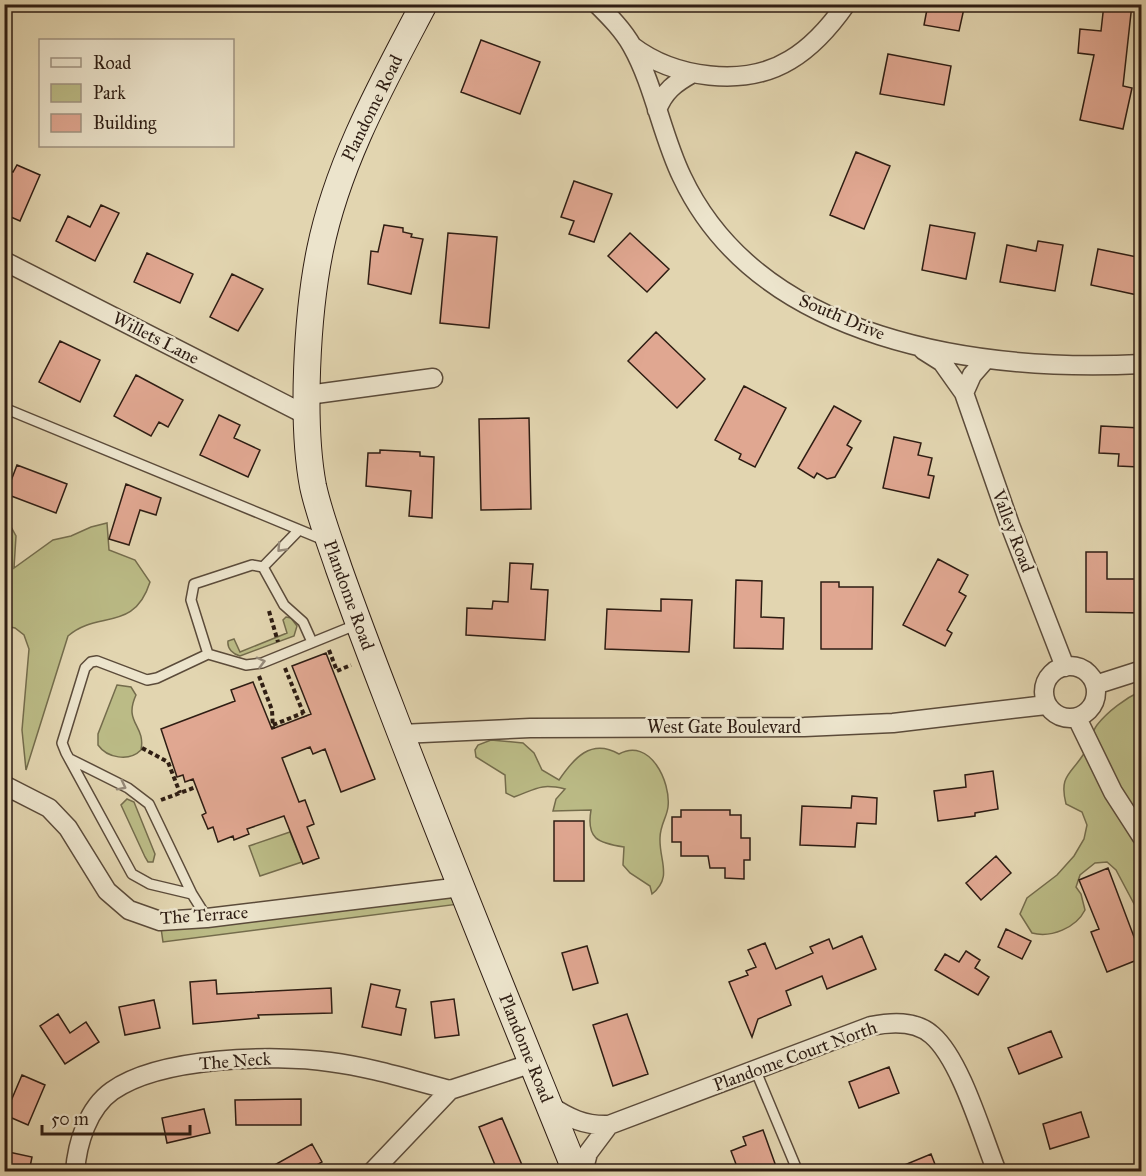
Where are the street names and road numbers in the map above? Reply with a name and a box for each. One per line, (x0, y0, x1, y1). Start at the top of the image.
street label: Plandome Road (337, 51, 407, 165)
street label: South Drive (796, 289, 888, 345)
street label: Willets Lane (109, 307, 203, 369)
street label: Valley Road (987, 486, 1039, 575)
street label: Plandome Road (319, 537, 379, 653)
street label: West Gate Boulevard (647, 716, 801, 738)
street label: The Terrace (159, 901, 249, 929)
street label: Plandome Road (494, 990, 558, 1106)
street label: Plandome Court North (710, 1016, 880, 1096)
street label: The Neck (198, 1047, 272, 1074)

